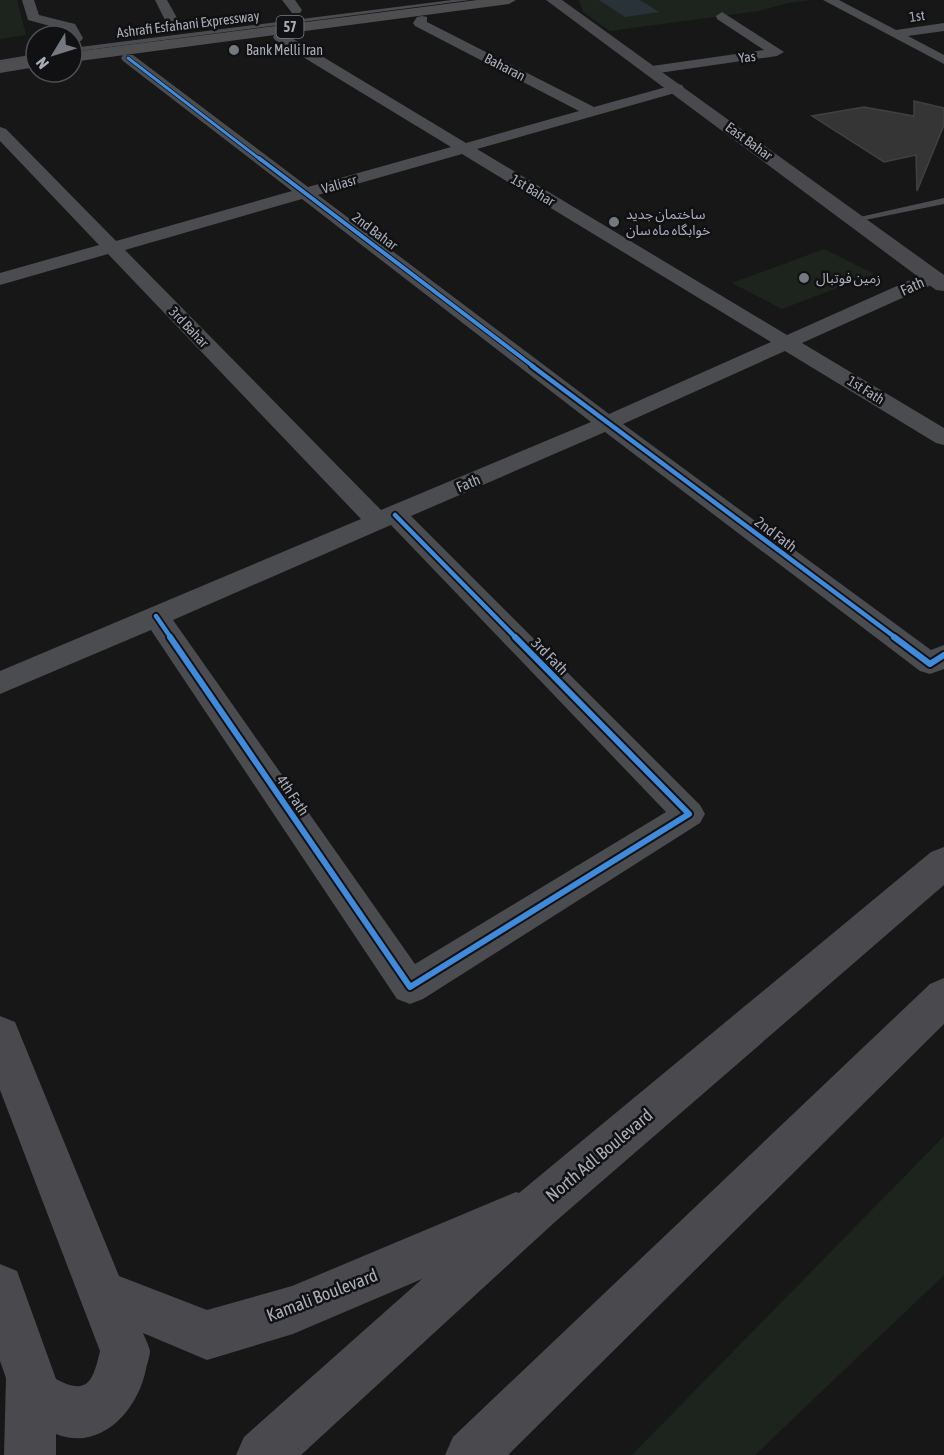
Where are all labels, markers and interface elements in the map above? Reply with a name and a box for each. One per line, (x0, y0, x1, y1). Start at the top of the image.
street label: Ashrafi Esfahani Expressway (116, 7, 260, 41)
street label: 1st (908, 7, 926, 25)
road number: 57 (276, 16, 304, 38)
north arrow (24, 24, 84, 84)
place label: Bank Melli Iran (246, 42, 323, 58)
marker: Bank Melli Iran (227, 43, 241, 57)
street label: Yas (738, 48, 757, 66)
street label: Baharan (482, 50, 528, 84)
text: N (32, 54, 52, 73)
street label: East Bahar (722, 119, 776, 164)
street label: Valiasr (320, 171, 359, 197)
street label: 1st Bahar (508, 171, 558, 210)
place label: ساختمان جدید خوابگاه ماه سان (626, 206, 710, 239)
street label: 2nd Bahar (349, 209, 401, 254)
marker: ساختمان جدید خوابگاه ماه سان (607, 215, 621, 229)
place label: زمین فوتبال (816, 270, 881, 287)
marker: زمین فوتبال (797, 271, 811, 285)
street label: Fath (897, 273, 927, 299)
street label: 3rd Bahar (166, 304, 213, 351)
street label: 1st Fath (845, 373, 887, 407)
street label: Fath (453, 470, 483, 496)
street label: 2nd Fath (752, 513, 800, 555)
street label: 3rd Fath (528, 634, 572, 678)
street label: 4th Fath (273, 772, 313, 818)
street label: North Adl Boulevard (541, 1104, 657, 1206)
street label: Kamali Boulevard (263, 1264, 381, 1326)

